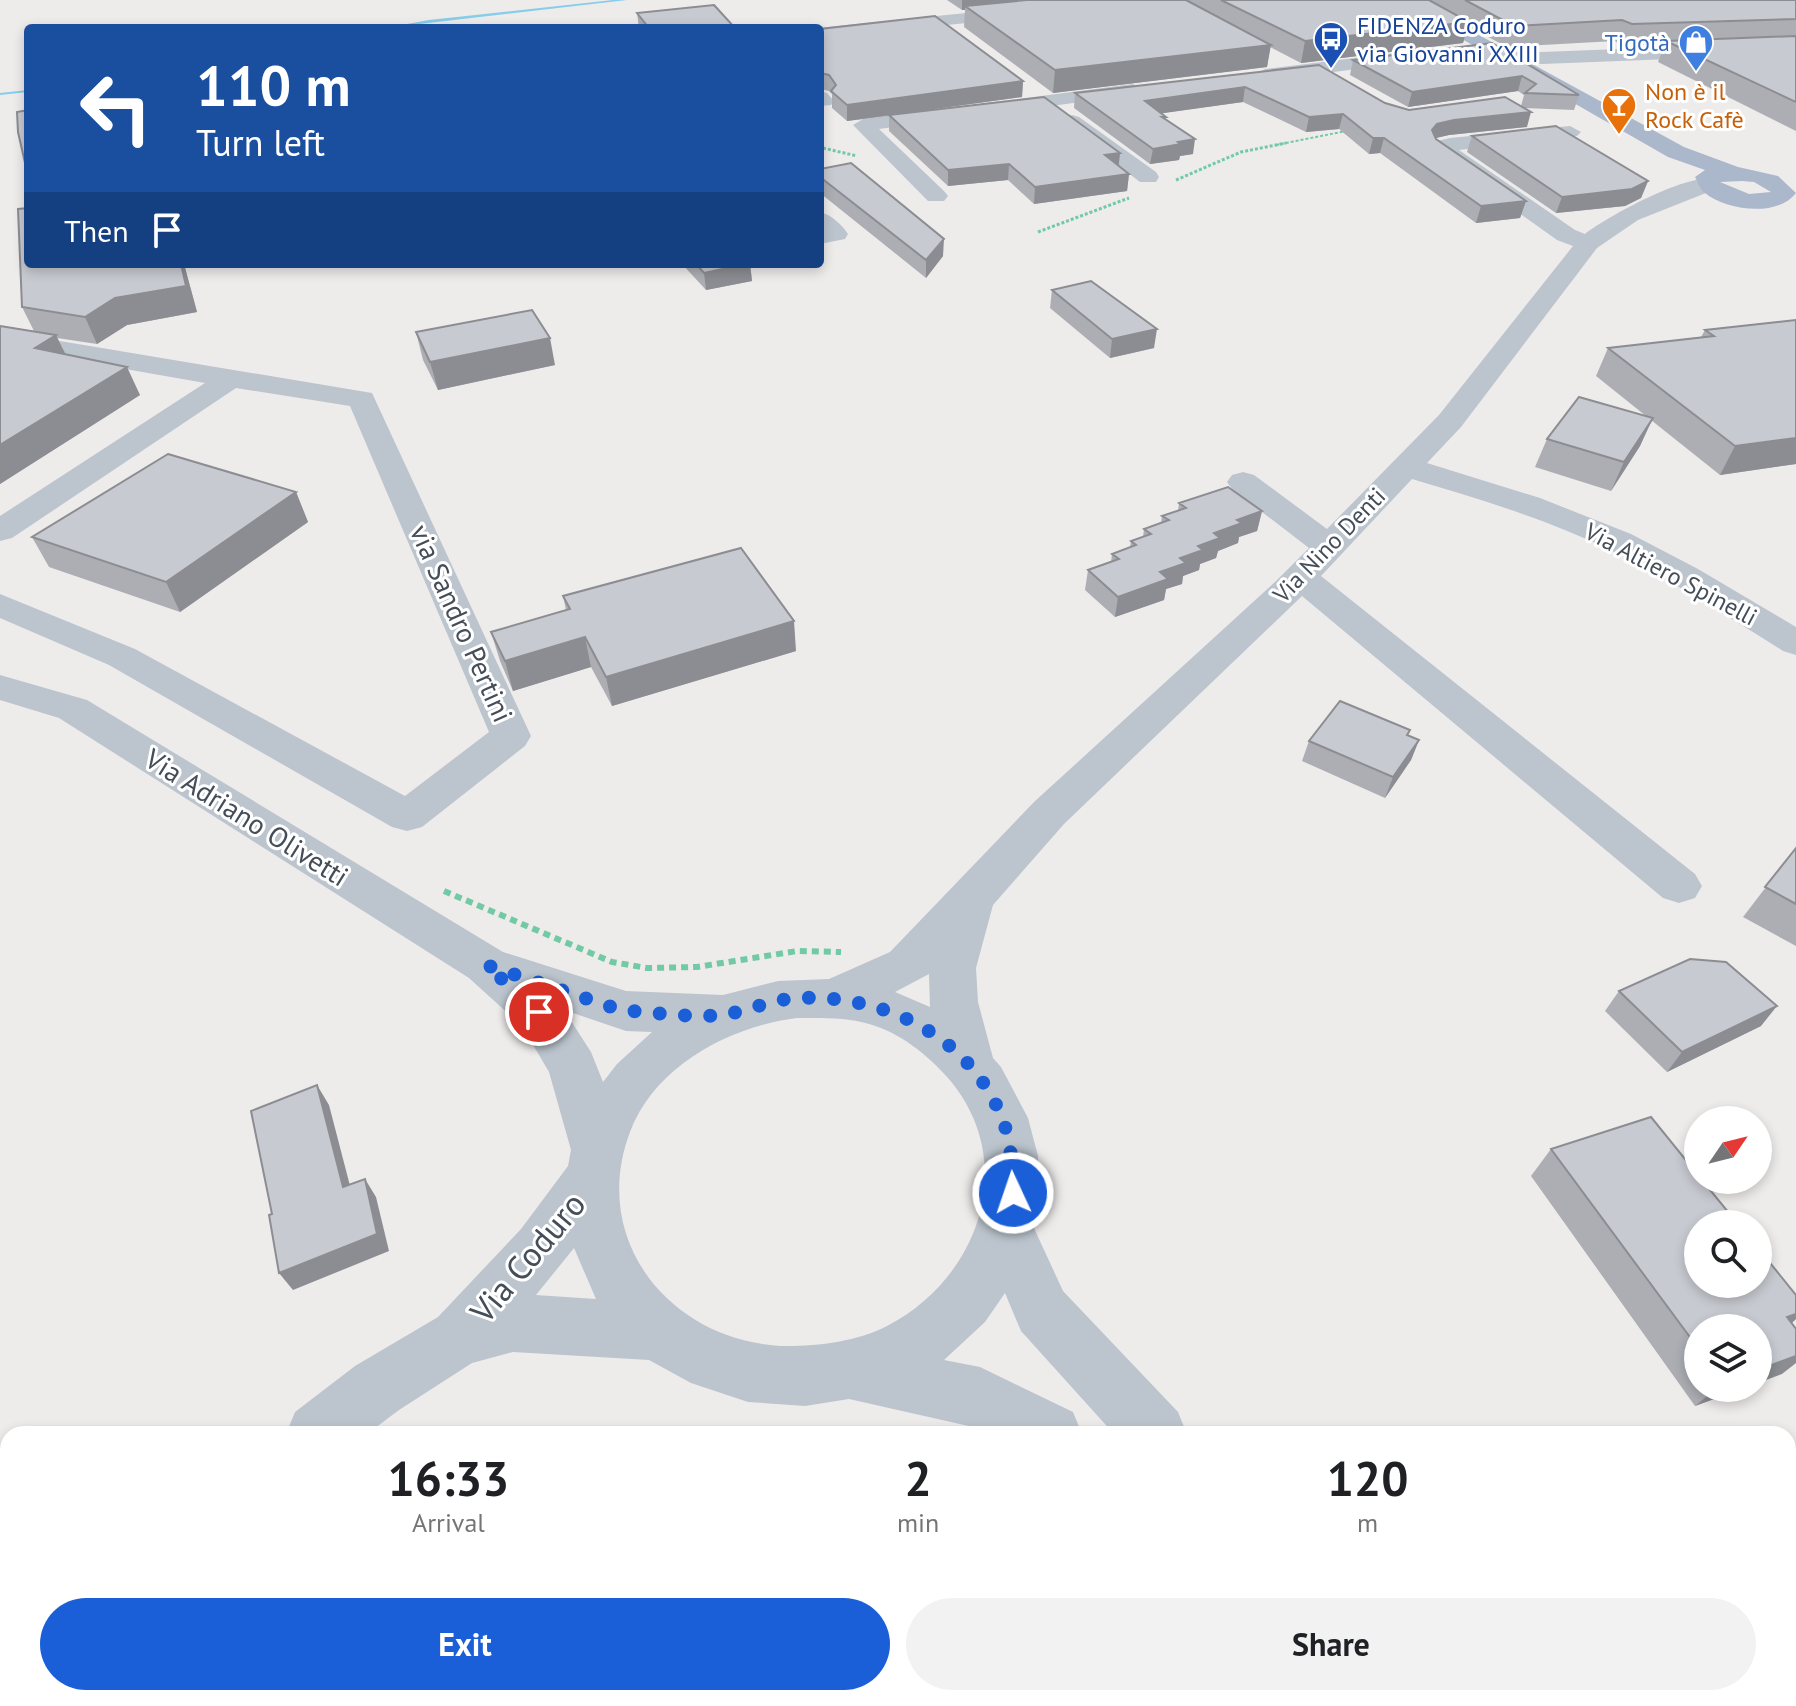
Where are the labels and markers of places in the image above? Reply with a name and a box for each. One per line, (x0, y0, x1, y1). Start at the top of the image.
place label: FIDENZA Coduro via Giovanni XXIII (1357, 10, 1539, 69)
bus stop icon: FIDENZA Coduro via Giovanni XXIII (1312, 20, 1350, 70)
shop icon: Tigotà (1677, 23, 1715, 73)
place label: Tigotà (1604, 27, 1670, 58)
place label: Non è il Rock Cafè (1645, 76, 1744, 135)
bar icon: Non è il Rock Cafè (1600, 86, 1638, 136)
pin (505, 978, 573, 1046)

